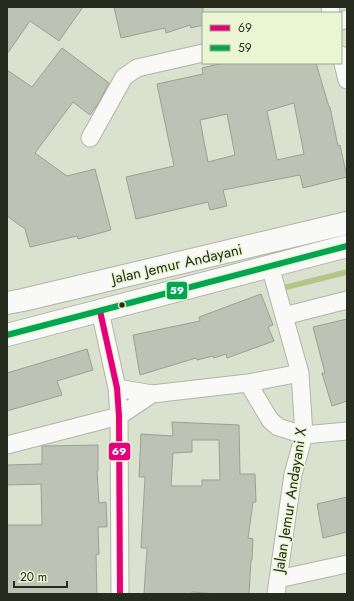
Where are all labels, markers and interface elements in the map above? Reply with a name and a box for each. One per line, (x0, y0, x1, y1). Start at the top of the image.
legend (202, 12, 342, 64)
text: 69 (238, 19, 252, 37)
text: 59 (238, 39, 252, 57)
street label: Jalan Jemur Andayani (108, 238, 244, 290)
line badge: 59 (166, 281, 188, 300)
text: 59 (170, 282, 184, 298)
unlabelled marker (117, 300, 127, 310)
street label: Jalan Jemur Andayani X (267, 425, 312, 576)
line badge: 69 (108, 442, 131, 461)
text: 69 (112, 443, 126, 459)
scale bar (14, 563, 67, 589)
text: 20 m (20, 568, 47, 586)

